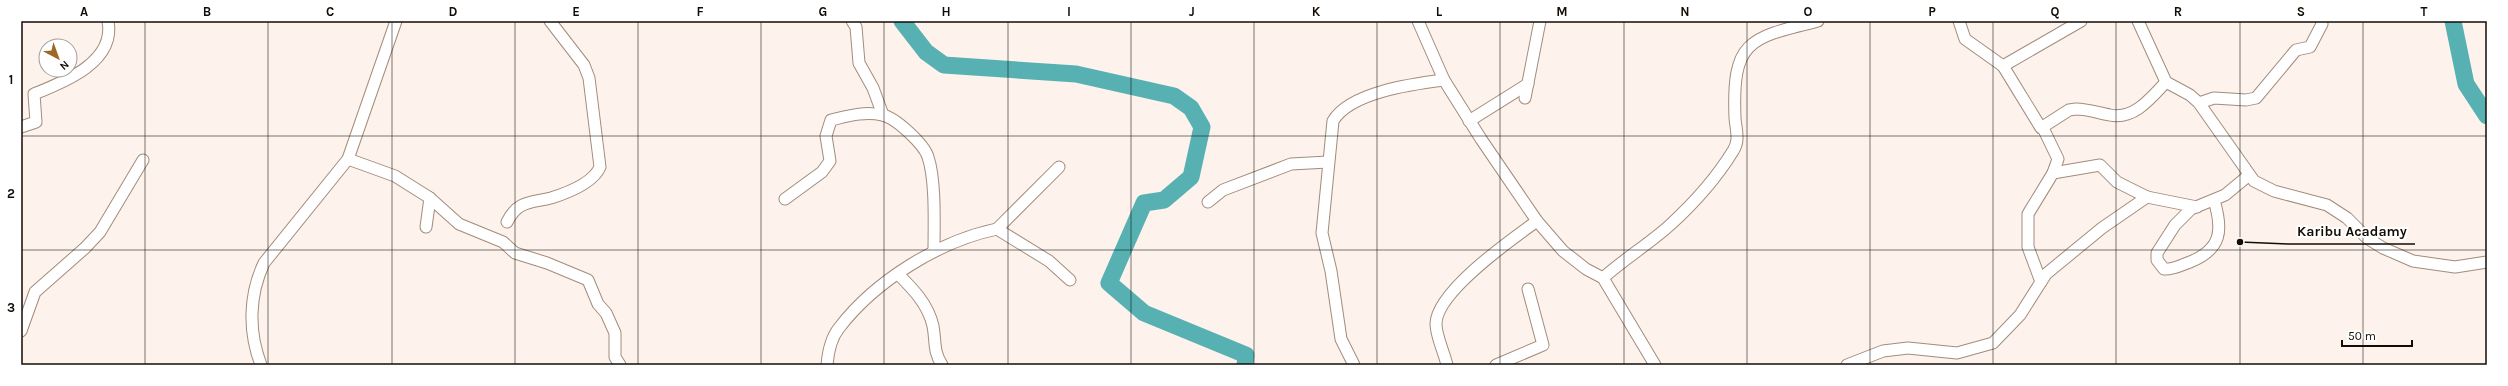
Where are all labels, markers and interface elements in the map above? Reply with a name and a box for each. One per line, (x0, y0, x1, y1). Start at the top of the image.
text: A (80, 4, 88, 19)
text: B (203, 4, 211, 19)
text: C (326, 4, 334, 19)
text: D (449, 4, 458, 19)
text: E (572, 4, 580, 19)
text: F (696, 4, 704, 19)
text: G (819, 4, 827, 19)
text: H (941, 4, 951, 19)
text: I (1067, 4, 1071, 19)
text: J (1189, 4, 1195, 19)
text: K (1312, 4, 1321, 19)
text: L (1436, 4, 1443, 19)
text: M (1556, 4, 1568, 19)
text: N (1680, 4, 1690, 19)
text: O (1804, 4, 1813, 19)
text: P (1928, 4, 1936, 19)
text: Q (2051, 4, 2060, 19)
text: R (2174, 4, 2182, 19)
text: S (2297, 4, 2305, 19)
text: T (2421, 4, 2428, 19)
north arrow (38, 38, 78, 78)
text: N (57, 58, 71, 73)
text: 1 (9, 72, 13, 87)
text: 2 (7, 186, 15, 201)
callout: Karibu Acadamy (2289, 218, 2415, 244)
text: Karibu Acadamy (2297, 223, 2407, 240)
text: 3 (7, 300, 15, 315)
scale bar (2342, 322, 2412, 348)
text: 50 m (2348, 329, 2376, 343)

